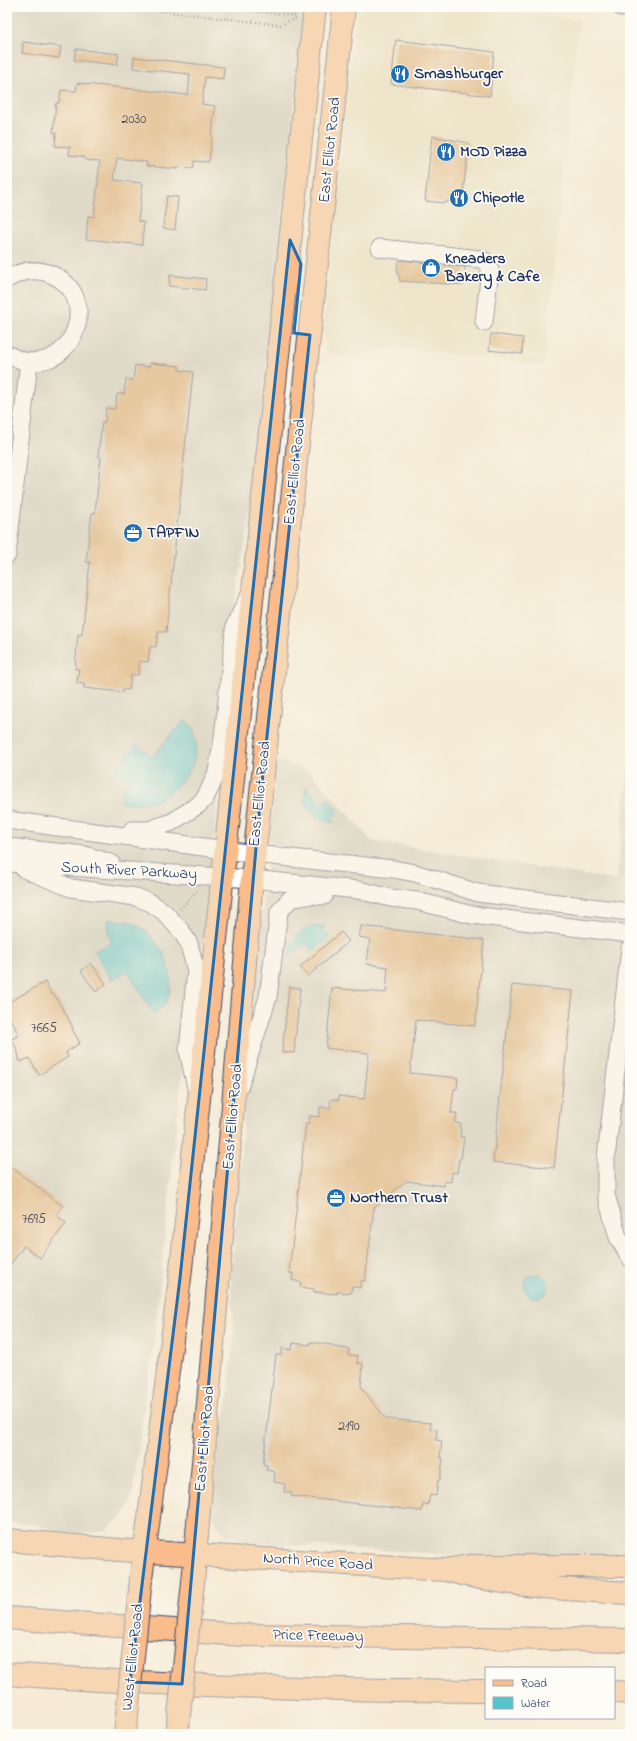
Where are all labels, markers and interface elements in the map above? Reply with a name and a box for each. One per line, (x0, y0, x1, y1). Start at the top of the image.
place label: Smashburger (414, 62, 504, 87)
restaurant icon: Smashburger (389, 63, 411, 85)
street label: East Elliot Road (313, 96, 347, 204)
house number: 2030 (122, 109, 146, 130)
place label: MOD Pizza (460, 140, 527, 164)
restaurant icon: MOD Pizza (435, 141, 457, 163)
place label: Chipotle (473, 186, 525, 210)
restaurant icon: Chipotle (448, 187, 470, 209)
place label: Kneaders Bakery & Cafe (444, 247, 541, 290)
shop icon: Kneaders Bakery & Cafe (420, 257, 442, 279)
street label: East Elliot Road (278, 418, 312, 526)
place label: TAPFIN (147, 521, 199, 545)
office icon: TAPFIN (122, 522, 144, 544)
street label: East Elliot Road (243, 740, 277, 848)
street label: South River Parkway (60, 855, 198, 887)
house number: 7665 (31, 1018, 57, 1039)
street label: East Elliot Road (216, 1063, 250, 1171)
place label: Northern Trust (350, 1186, 448, 1210)
office icon: Northern Trust (325, 1187, 347, 1209)
house number: 7695 (22, 1209, 46, 1230)
street label: East Elliot Road (188, 1385, 222, 1493)
house number: 2190 (338, 1416, 360, 1437)
street label: North Price Road (262, 1546, 374, 1578)
street label: West Elliot Road (115, 1602, 151, 1712)
street label: Price Freeway (272, 1623, 364, 1649)
legend (485, 1667, 615, 1719)
text: Road (521, 1675, 547, 1693)
text: Water (521, 1695, 550, 1713)

